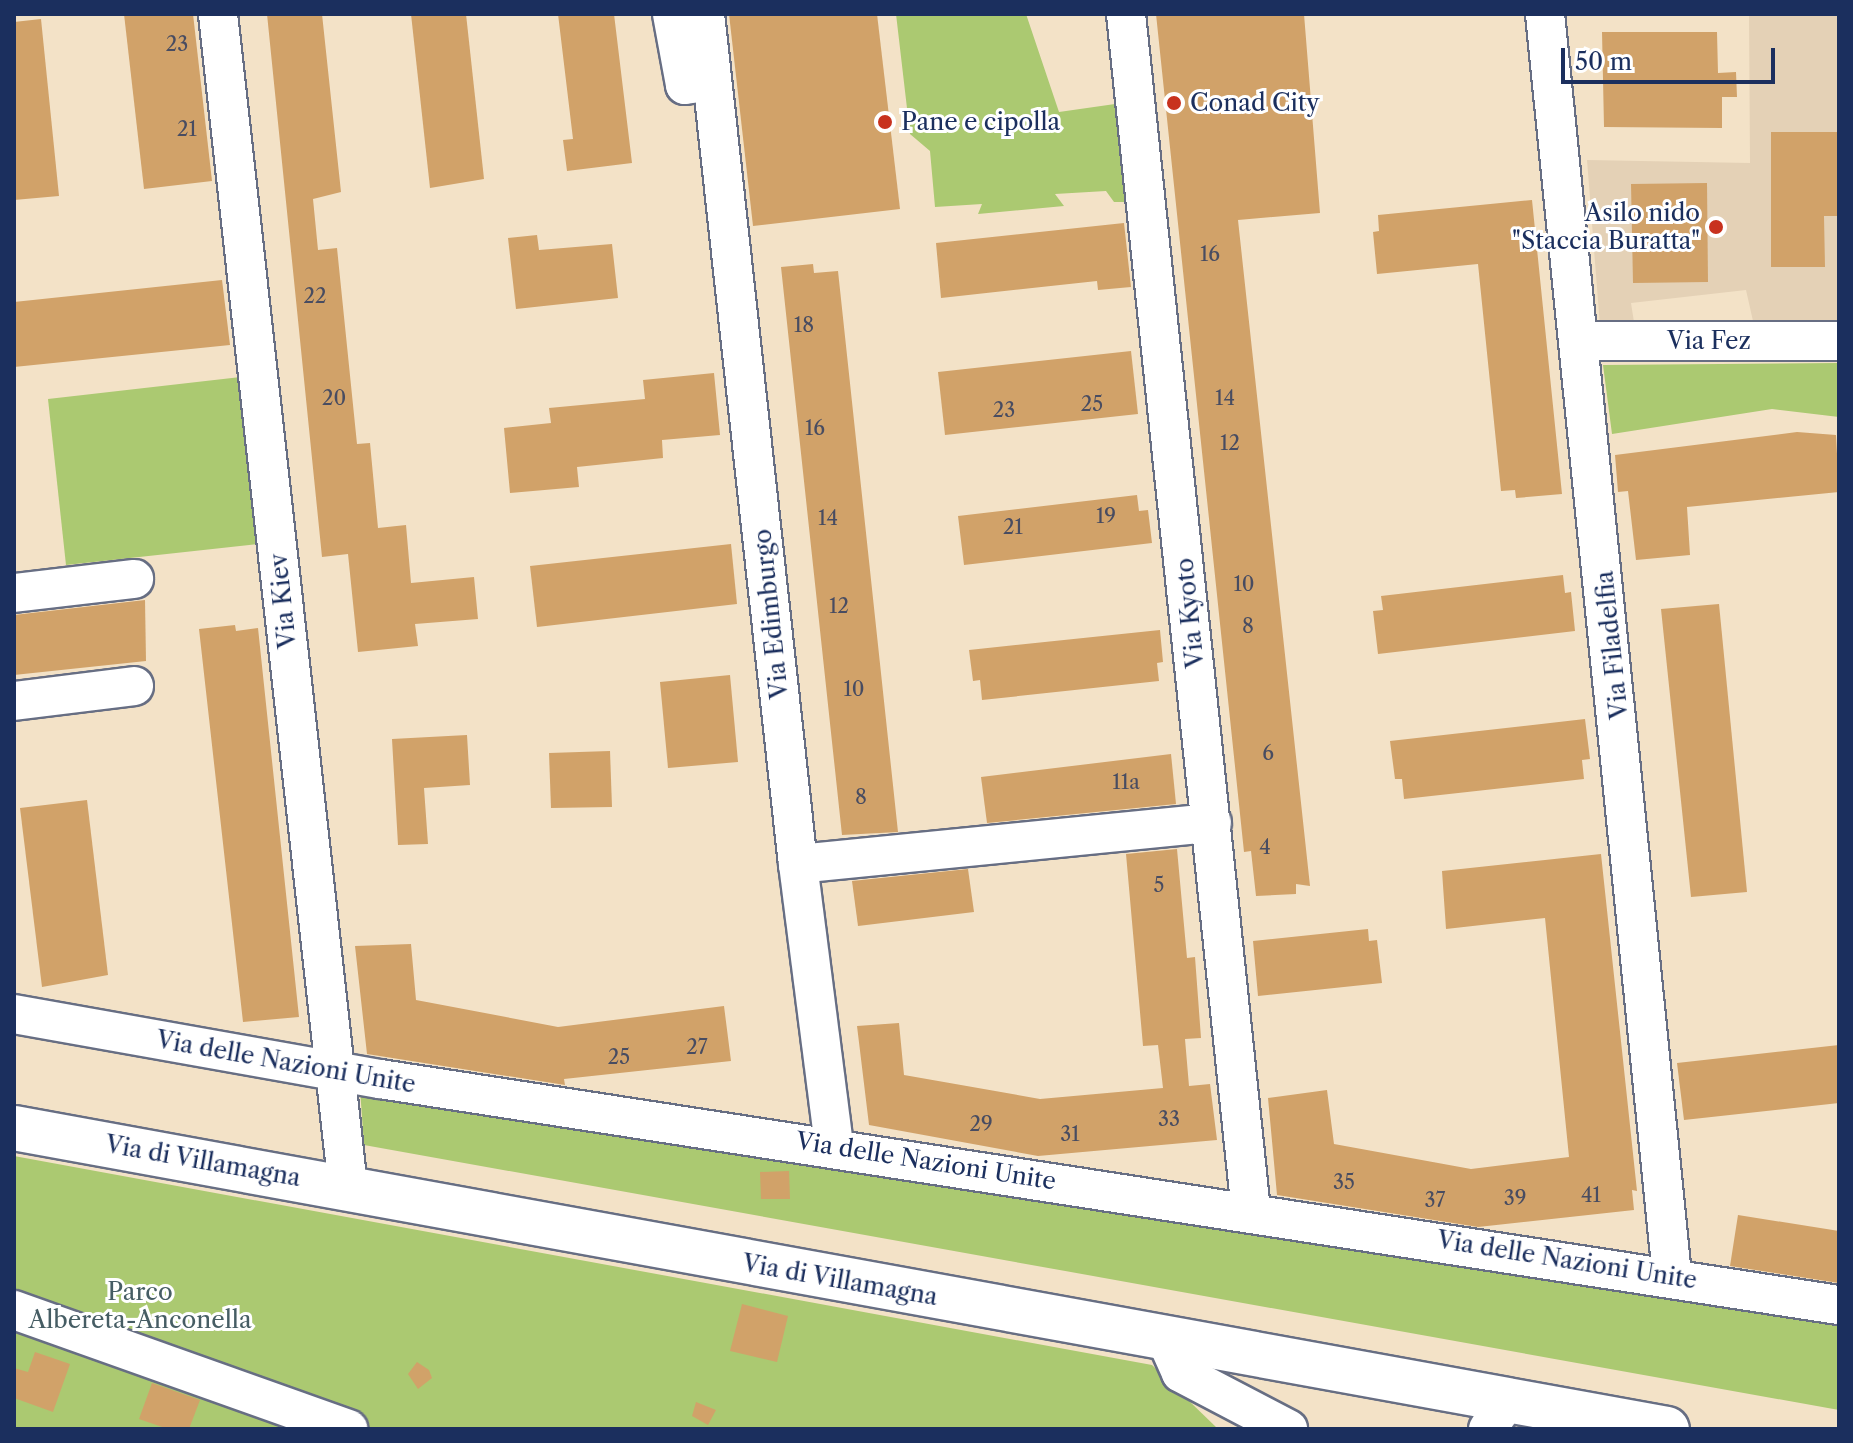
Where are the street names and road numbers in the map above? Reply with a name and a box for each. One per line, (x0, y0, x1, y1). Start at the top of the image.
street label: Via Fez (1667, 327, 1751, 355)
street label: Via Edimburgo (748, 527, 794, 701)
street label: Via Kiev (264, 552, 302, 650)
street label: Via Kyoto (1170, 556, 1210, 670)
street label: Via Filadelfia (1590, 569, 1634, 721)
street label: Via delle Nazioni Unite (154, 1025, 418, 1099)
street label: Via delle Nazioni Unite (794, 1126, 1058, 1196)
street label: Via di Villamagna (103, 1130, 303, 1192)
street label: Via delle Nazioni Unite (1435, 1225, 1699, 1295)
street label: Via di Villamagna (740, 1249, 940, 1311)

